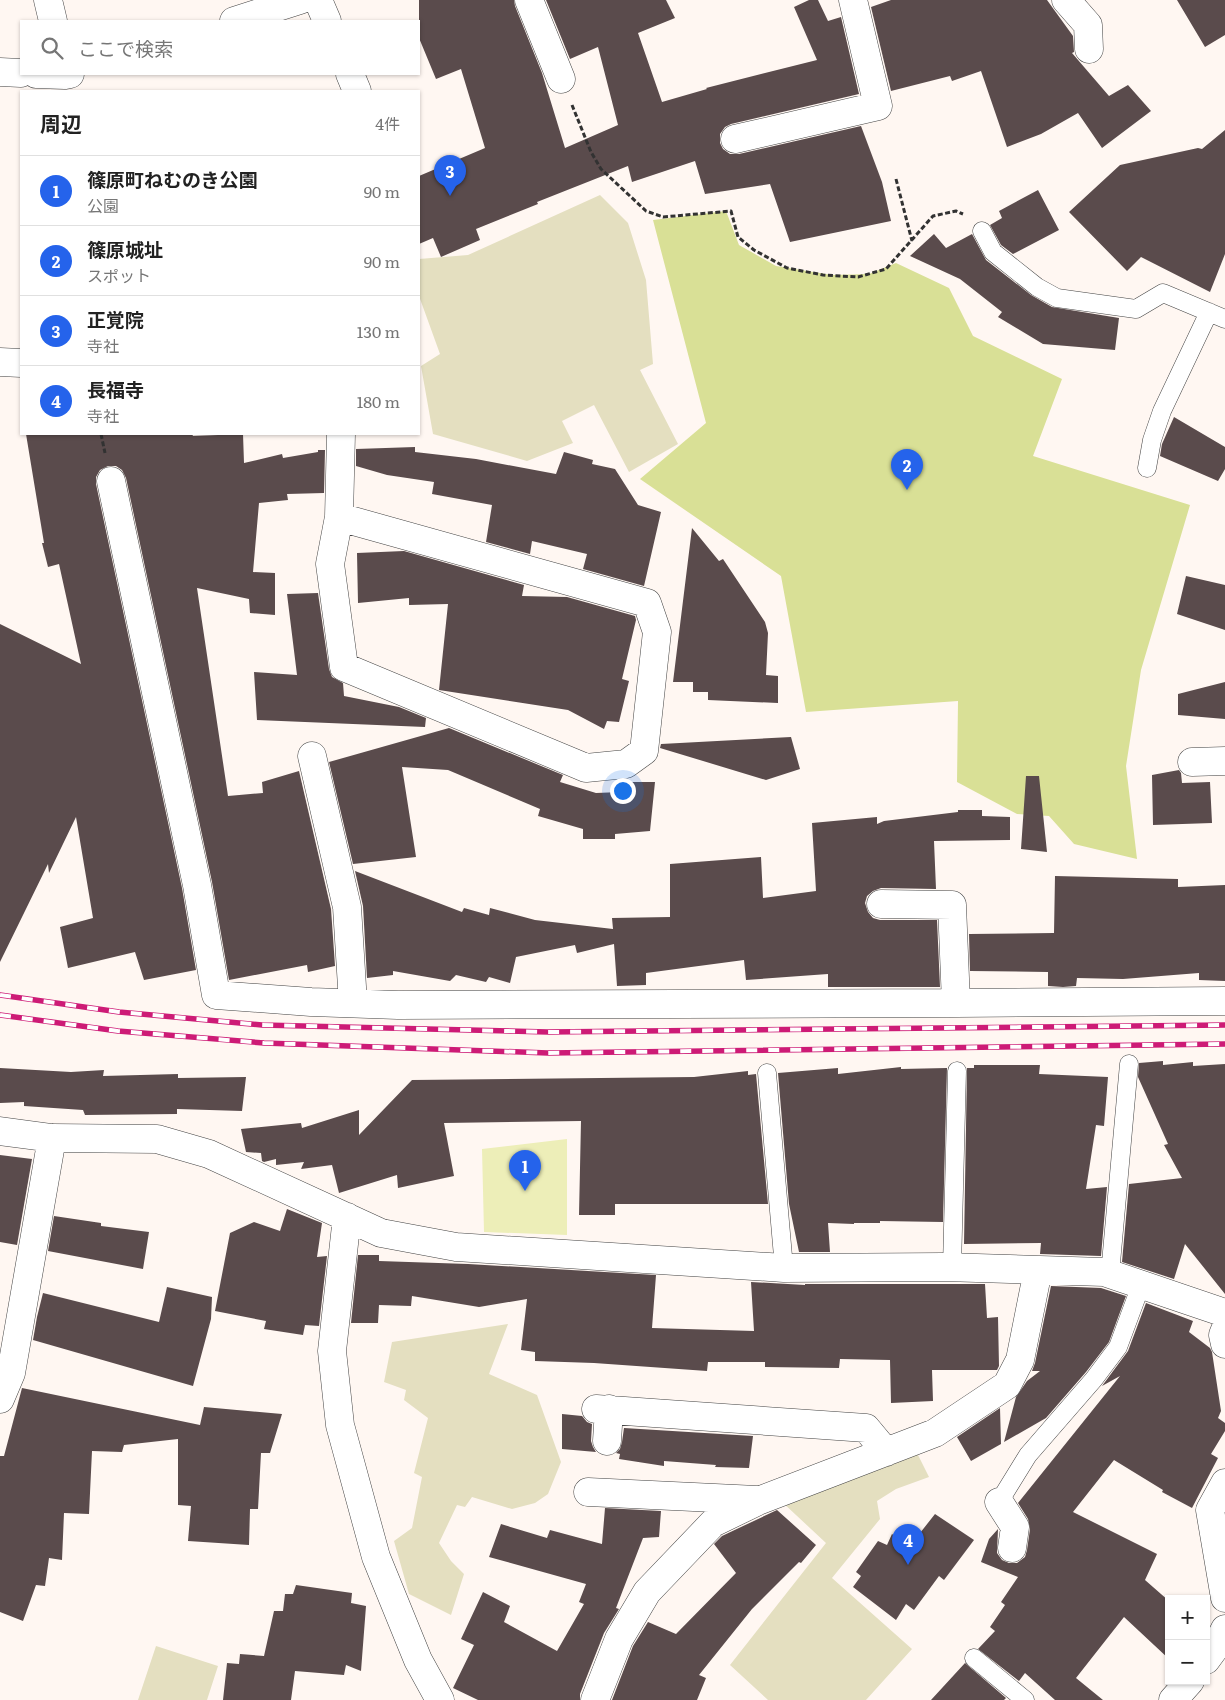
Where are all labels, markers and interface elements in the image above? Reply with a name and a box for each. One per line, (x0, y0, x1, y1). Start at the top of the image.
search box (20, 20, 420, 75)
icon: search (38, 34, 66, 62)
text: ここで検索 (78, 34, 173, 62)
text: 周辺 (40, 107, 82, 138)
text: 4件 (375, 111, 400, 135)
pin: 3 (434, 155, 466, 196)
text: 篠原町ねむのき公園 (87, 165, 257, 193)
text: 1 (53, 179, 59, 203)
text: 90 m (364, 179, 400, 203)
text: 公園 (87, 193, 119, 217)
text: 篠原城址 (87, 235, 163, 263)
text: 2 (52, 249, 60, 273)
text: 90 m (364, 249, 400, 273)
text: スポット (87, 263, 151, 287)
text: 正覚院 (87, 305, 144, 333)
text: 3 (52, 319, 60, 343)
text: 130 m (357, 319, 400, 343)
text: 寺社 (87, 333, 119, 357)
text: 長福寺 (87, 375, 144, 403)
text: 4 (51, 389, 61, 413)
text: 180 m (357, 389, 400, 413)
text: 寺社 (87, 403, 119, 427)
pin: 2 (891, 449, 923, 490)
your location (610, 778, 636, 804)
pin: 1 (509, 1150, 541, 1191)
pin: 4 (892, 1524, 924, 1565)
map controls (1165, 1595, 1210, 1685)
button: + (1165, 1595, 1210, 1640)
button: − (1165, 1640, 1210, 1685)

